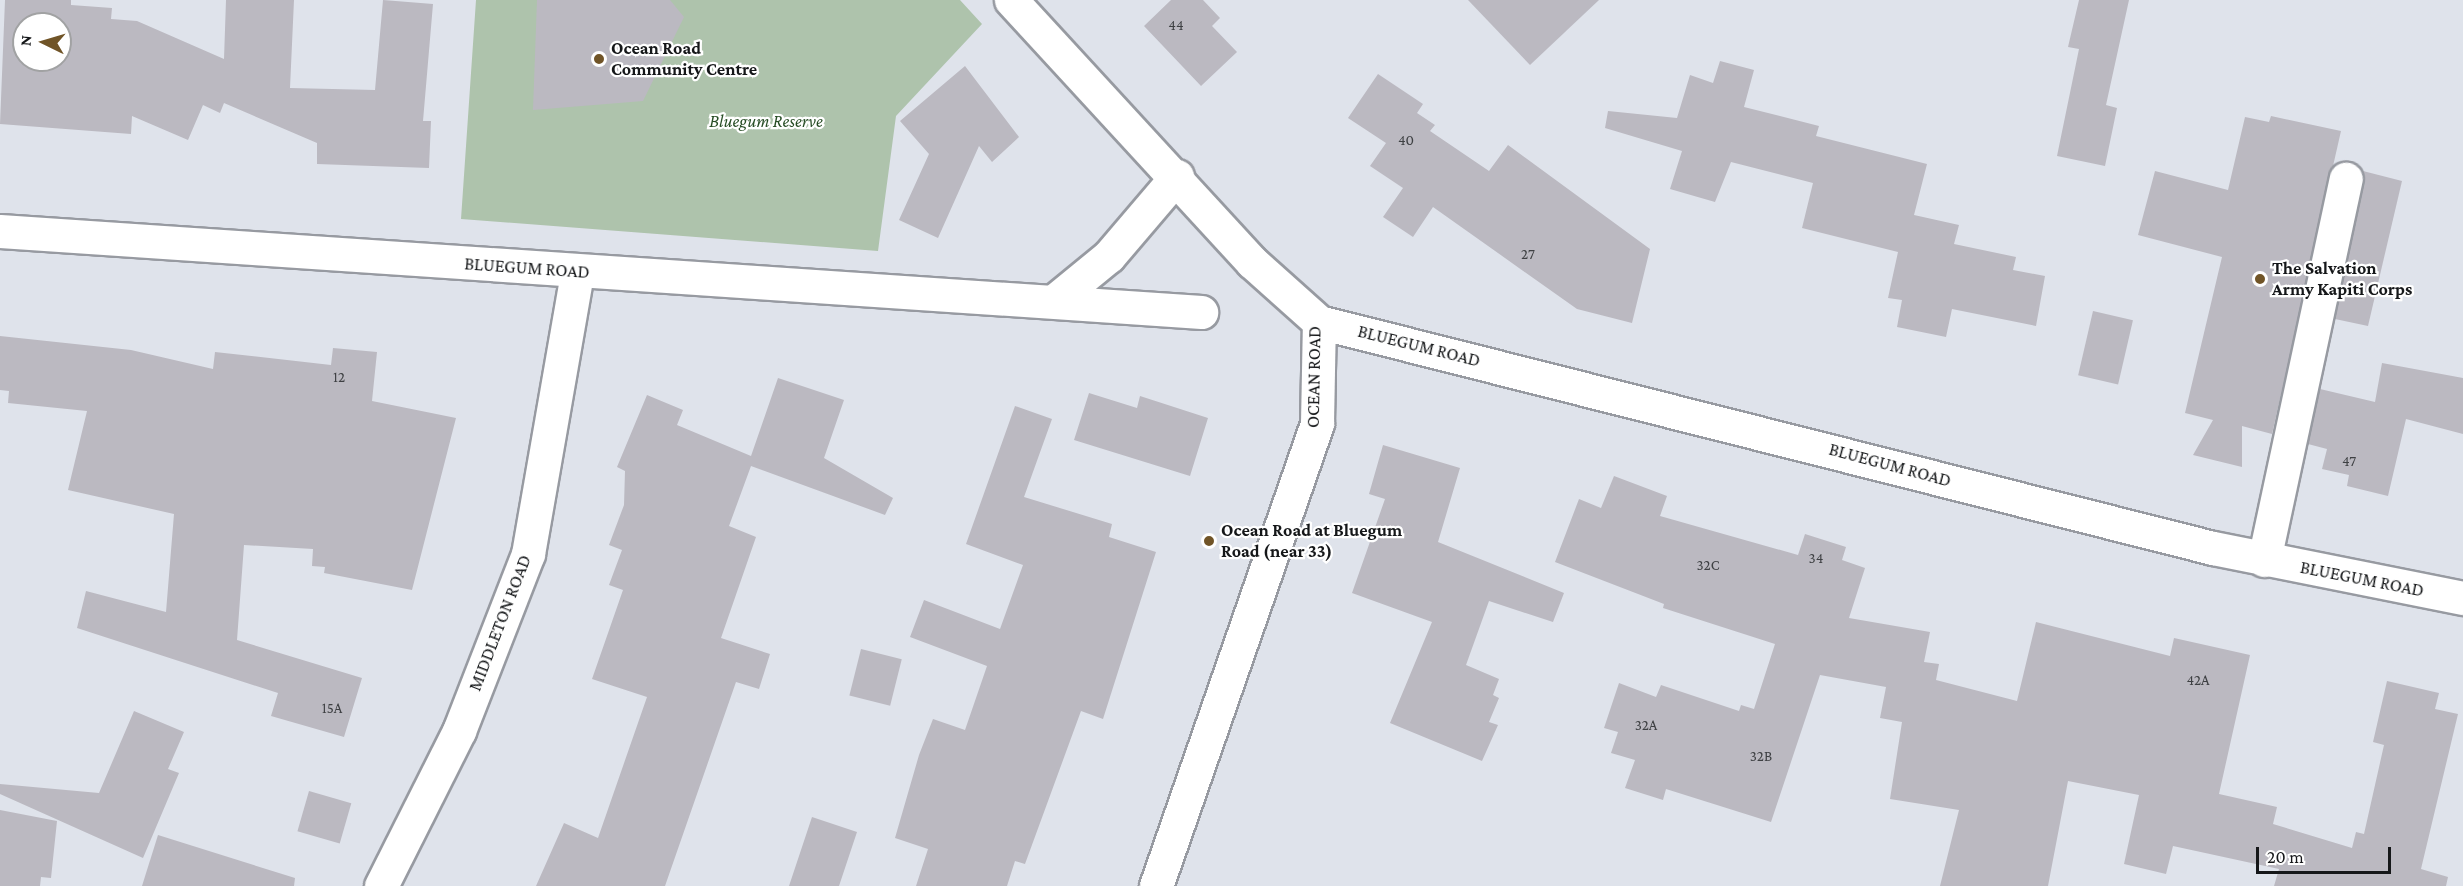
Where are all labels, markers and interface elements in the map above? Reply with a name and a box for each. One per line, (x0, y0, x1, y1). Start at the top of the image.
north arrow (12, 12, 72, 72)
house number: 44 (1168, 17, 1184, 35)
text: N (17, 34, 35, 47)
place label: Ocean Road Community Centre (611, 38, 757, 80)
marker: Ocean Road Community Centre (592, 52, 606, 66)
park label: Bluegum Reserve (709, 110, 823, 132)
house number: 40 (1398, 132, 1414, 150)
house number: 27 (1521, 246, 1535, 264)
street label: BLUEGUM ROAD (464, 253, 590, 283)
place label: The Salvation Army Kapiti Corps (2272, 258, 2412, 300)
marker: The Salvation Army Kapiti Corps (2253, 272, 2267, 286)
street label: BLUEGUM ROAD (1356, 320, 1482, 372)
street label: OCEAN ROAD (1302, 326, 1326, 428)
house number: 12 (333, 369, 345, 387)
street label: BLUEGUM ROAD (1827, 438, 1953, 492)
house number: 47 (2342, 453, 2356, 471)
place label: Ocean Road at Bluegum Road (near 33) (1221, 520, 1402, 562)
marker: Ocean Road at Bluegum Road (near 33) (1202, 534, 1216, 548)
house number: 34 (1809, 550, 1823, 568)
street label: MIDDLETON ROAD (464, 552, 536, 694)
street label: BLUEGUM ROAD (2298, 556, 2426, 602)
house number: 32C (1696, 557, 1720, 575)
house number: 42A (2186, 672, 2210, 690)
house number: 15A (322, 700, 342, 718)
house number: 32A (1635, 717, 1657, 735)
house number: 32B (1750, 748, 1772, 766)
scale bar (2259, 835, 2394, 873)
text: 20 m (2267, 847, 2304, 867)

